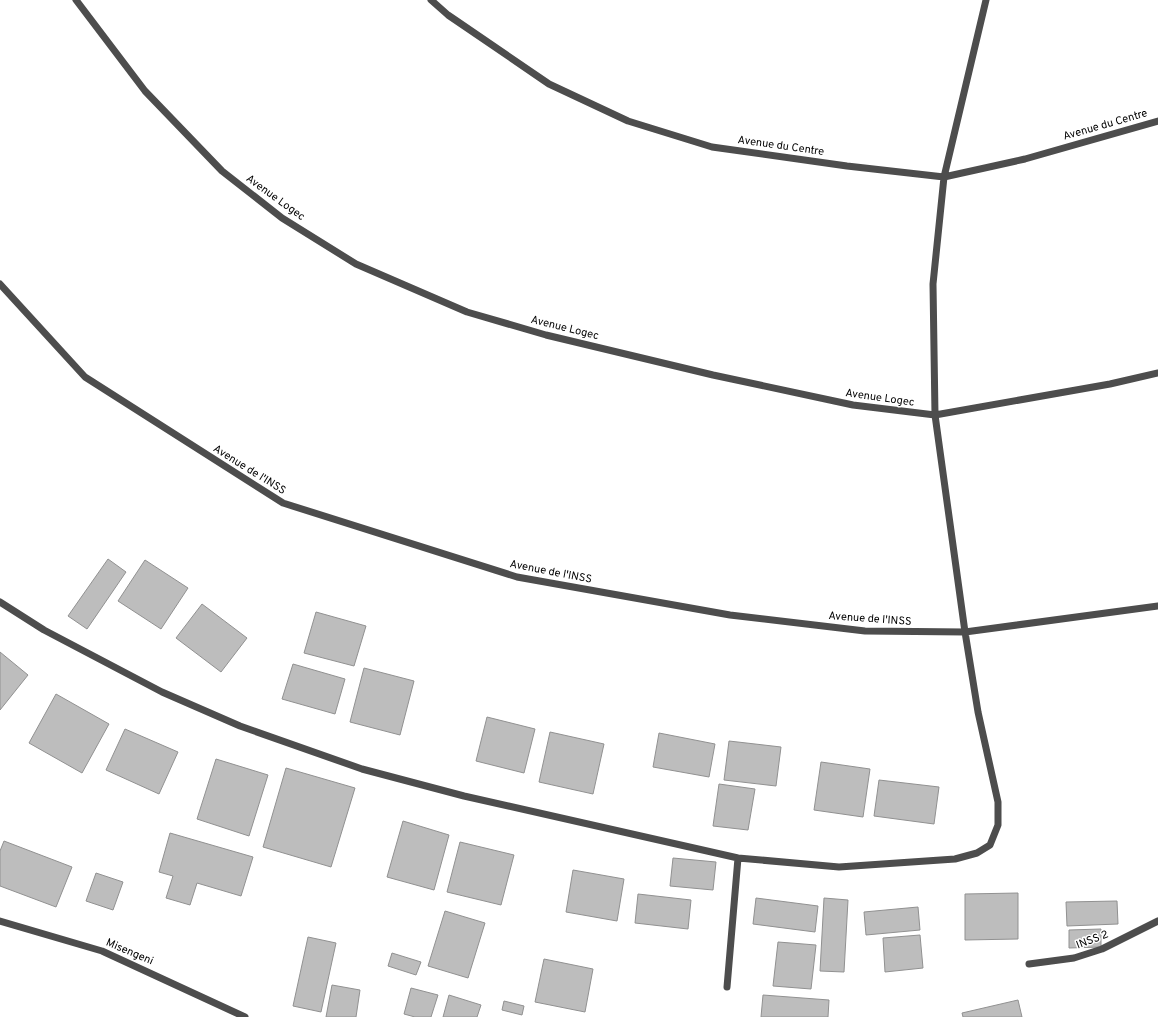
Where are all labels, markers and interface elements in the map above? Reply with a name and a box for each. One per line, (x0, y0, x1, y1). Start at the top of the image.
street label: Avenue du Centre (1061, 106, 1149, 144)
street label: Avenue du Centre (737, 133, 825, 159)
street label: Avenue Logec (243, 172, 308, 224)
street label: Avenue Logec (529, 313, 600, 343)
street label: Avenue Logec (844, 386, 915, 410)
street label: Avenue de l'INSS (210, 442, 289, 498)
street label: Avenue de l'INSS (509, 557, 593, 587)
street label: Avenue de l'INSS (828, 609, 912, 629)
street label: INSS 2 (1074, 927, 1110, 952)
street label: Misengeni (104, 936, 155, 968)

